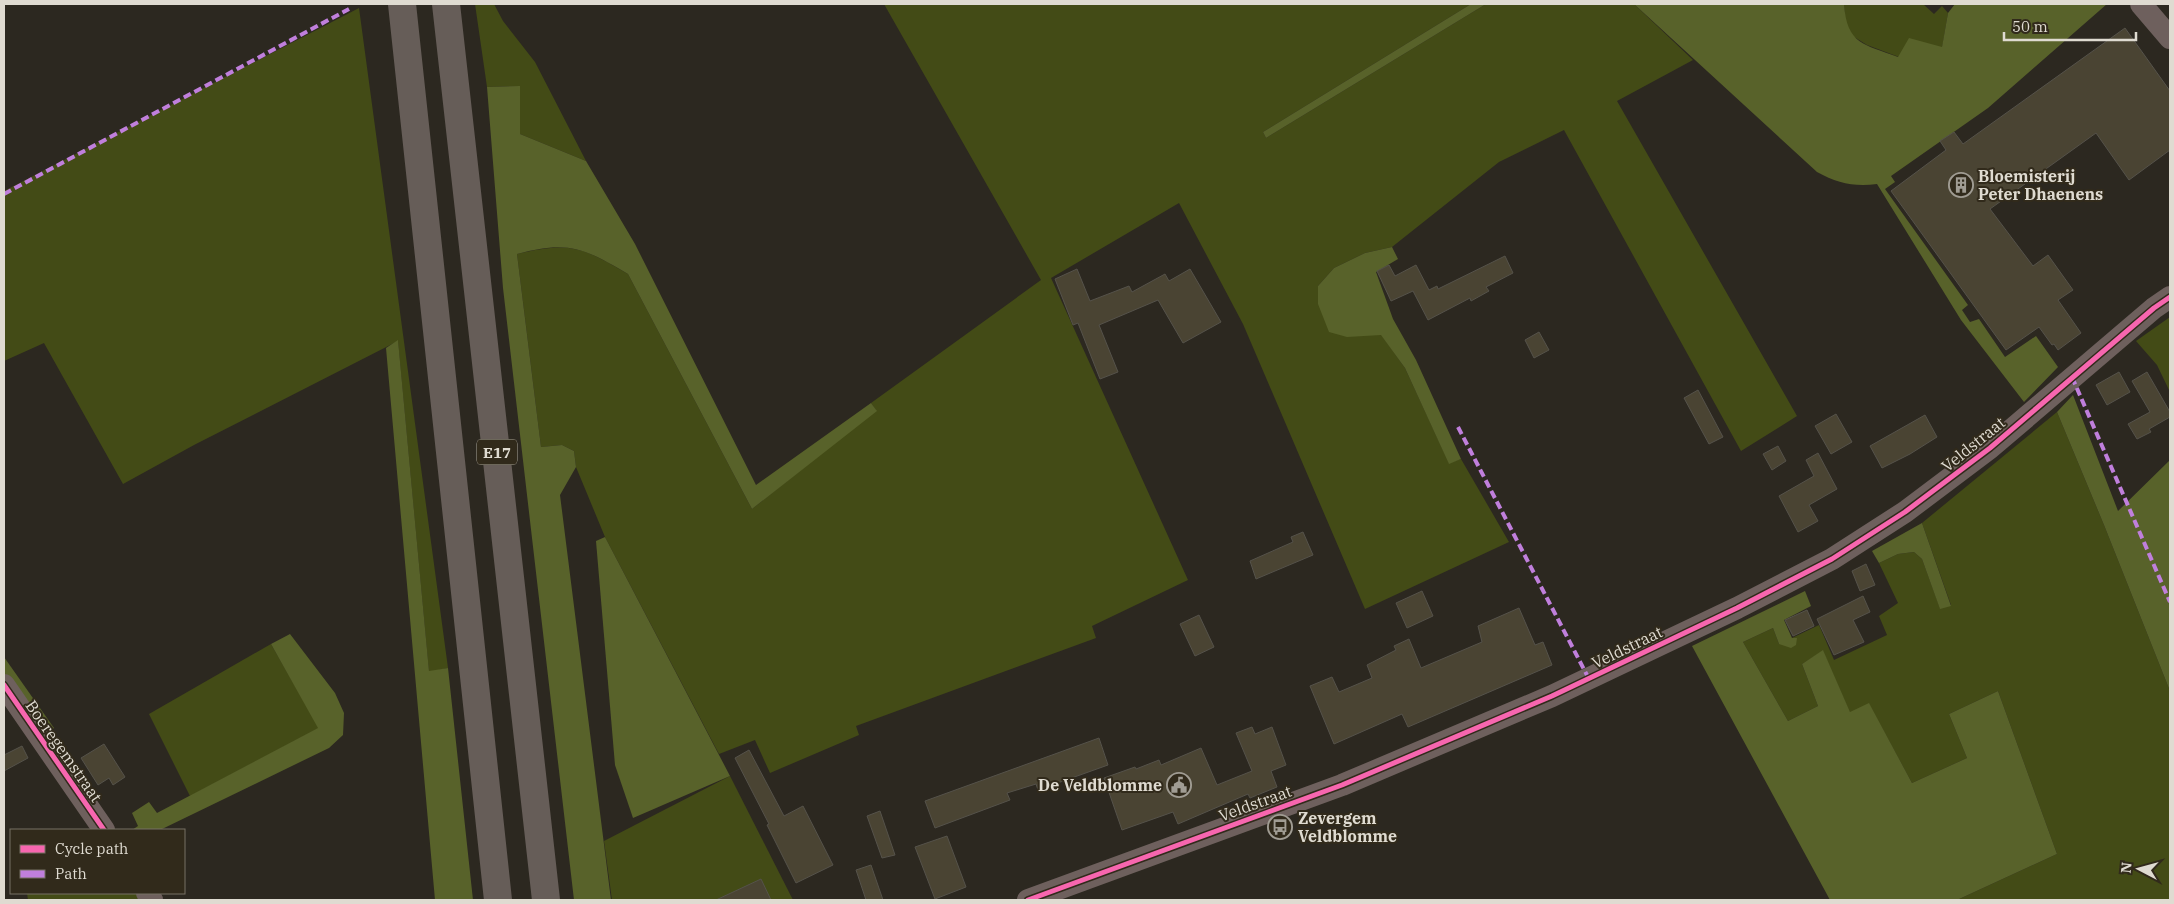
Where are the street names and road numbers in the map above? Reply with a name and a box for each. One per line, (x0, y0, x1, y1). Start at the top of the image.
street label: Veldstraat (1937, 412, 2009, 476)
road number: E17 (477, 440, 517, 464)
street label: Veldstraat (1588, 621, 1666, 673)
street label: Boeregemstraat (21, 696, 107, 806)
street label: Veldstraat (1216, 780, 1295, 825)

